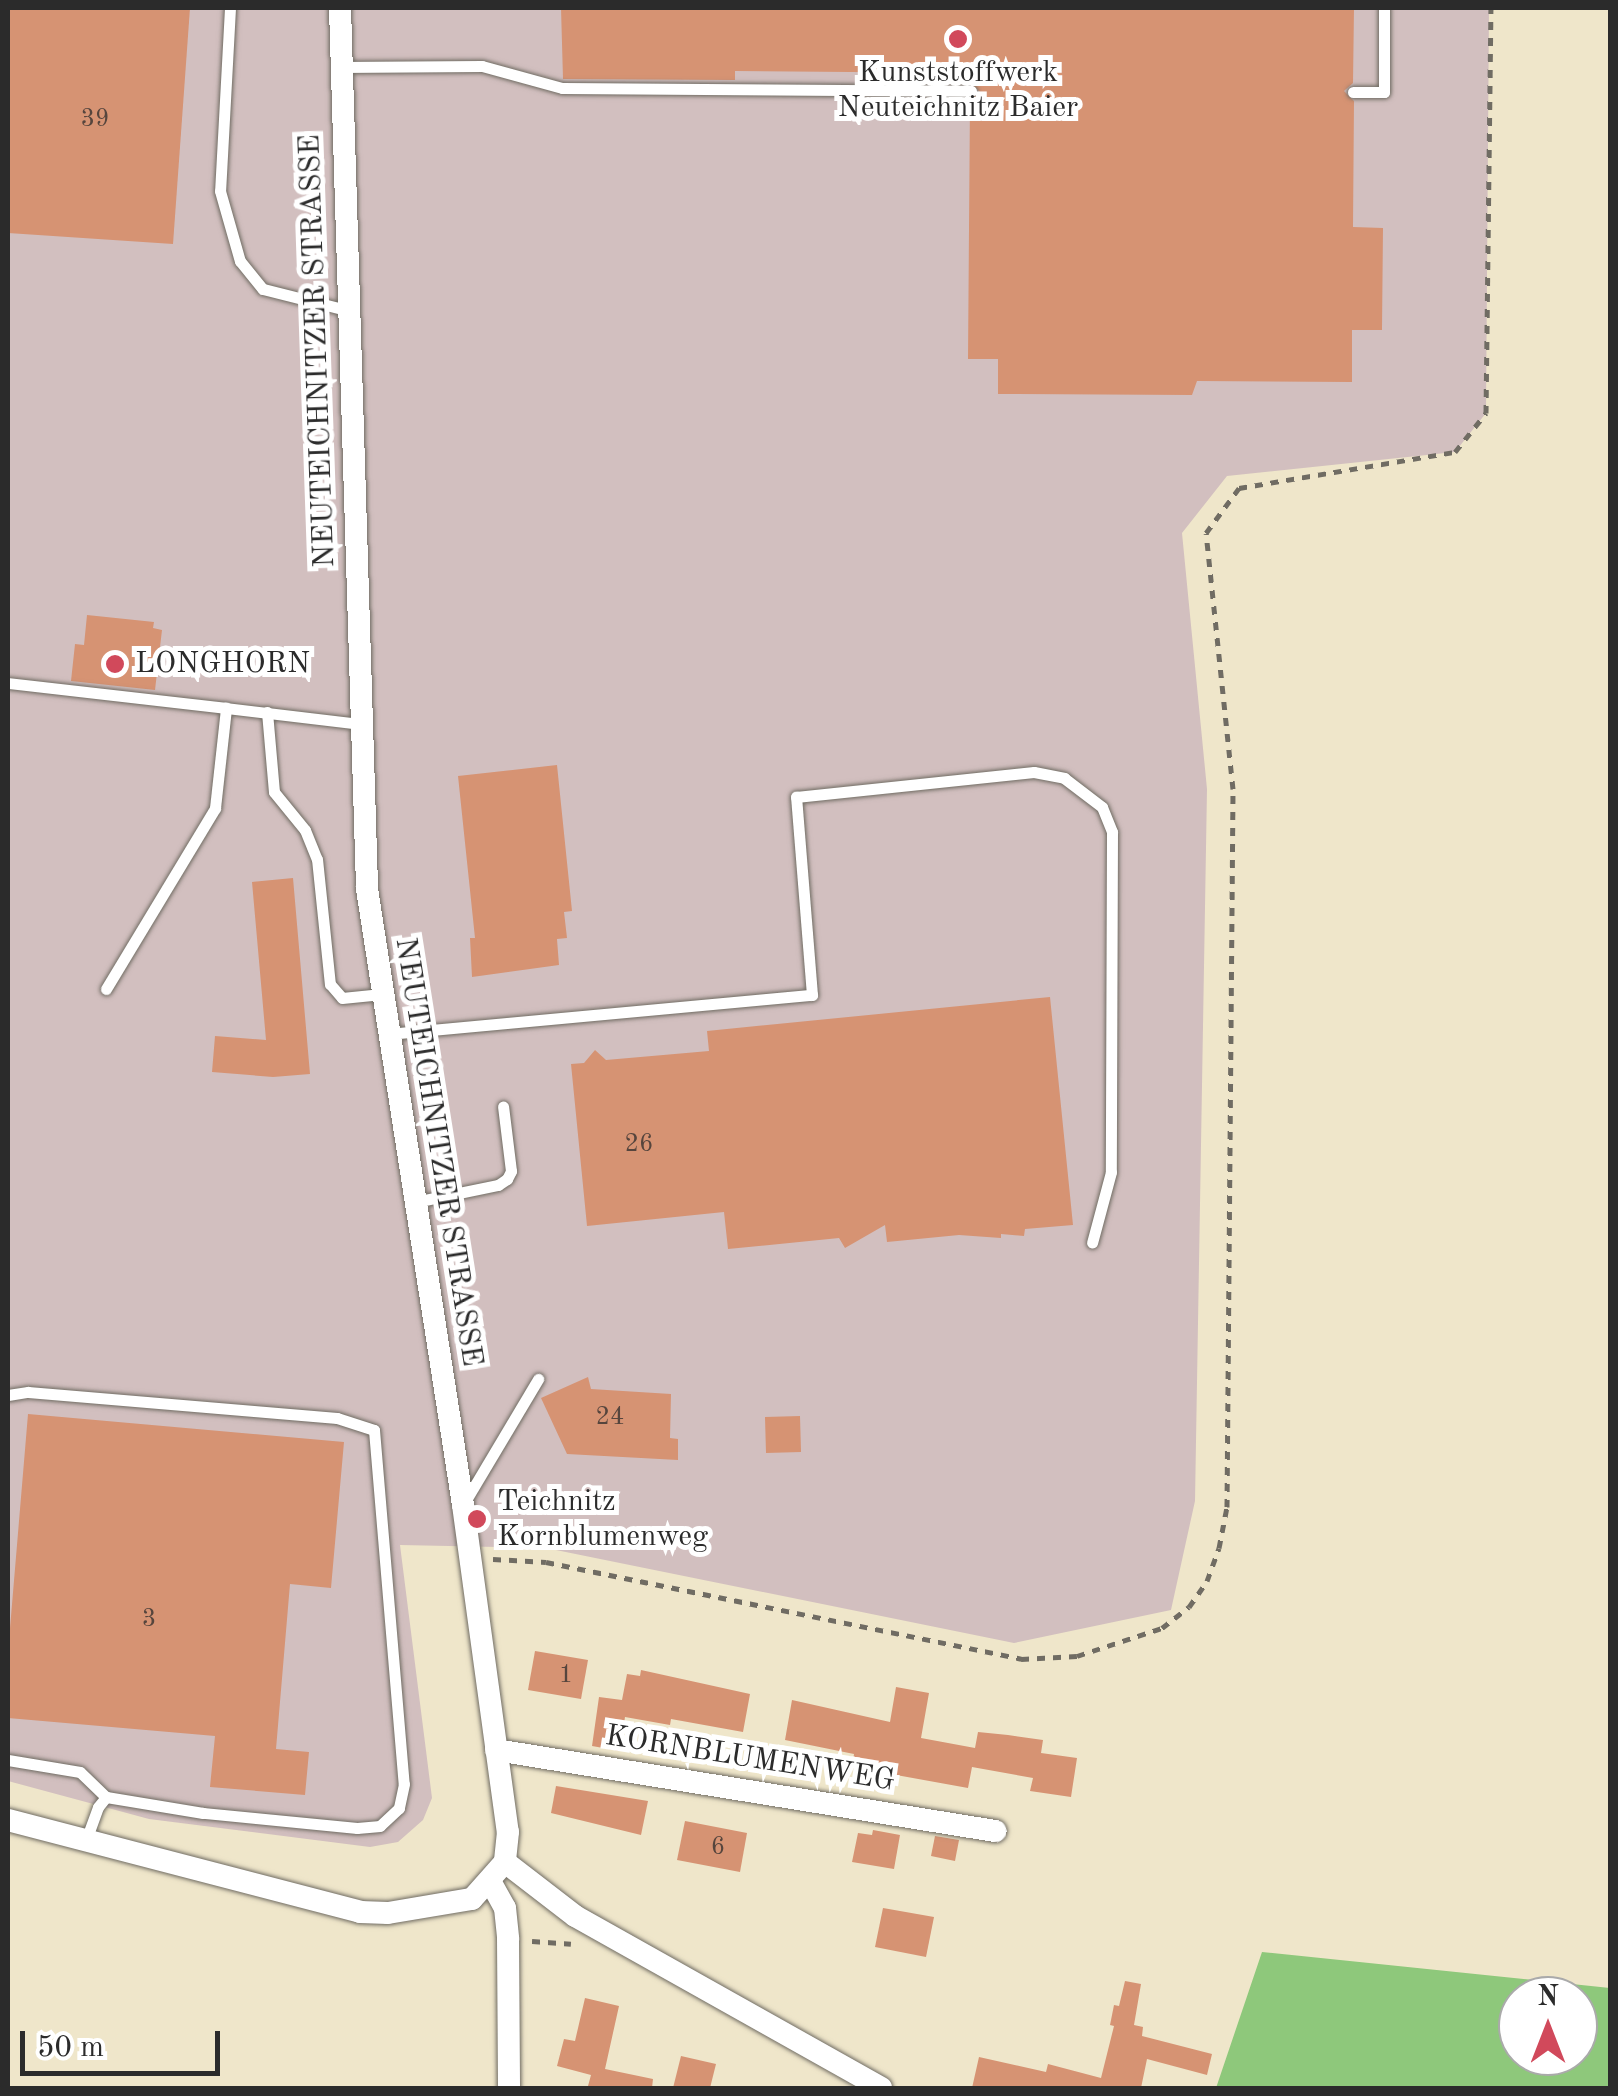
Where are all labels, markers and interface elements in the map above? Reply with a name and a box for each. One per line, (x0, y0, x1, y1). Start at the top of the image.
marker: Kunststoffwerk Neuteichnitz Baier (947, 28, 969, 50)
place label: Kunststoffwerk Neuteichnitz Baier (838, 55, 1078, 126)
house number: 39 (81, 105, 109, 135)
street label: NEUTEICHNITZER STRASSE (292, 134, 344, 568)
place label: LONGHORN (135, 646, 310, 682)
marker: LONGHORN (104, 653, 126, 675)
street label: NEUTEICHNITZER STRASSE (386, 935, 490, 1369)
house number: 26 (625, 1130, 653, 1160)
house number: 24 (596, 1403, 624, 1433)
place label: Teichnitz Kornblumenweg (497, 1484, 708, 1554)
marker: Teichnitz Kornblumenweg (466, 1508, 488, 1530)
house number: 3 (142, 1605, 156, 1635)
house number: 1 (559, 1661, 573, 1691)
street label: KORNBLUMENWEG (603, 1718, 897, 1800)
house number: 6 (711, 1833, 725, 1863)
north arrow (1498, 1976, 1598, 2076)
text: N (1537, 1984, 1559, 2012)
scale bar (25, 2011, 225, 2073)
text: 50 m (37, 2033, 104, 2063)

